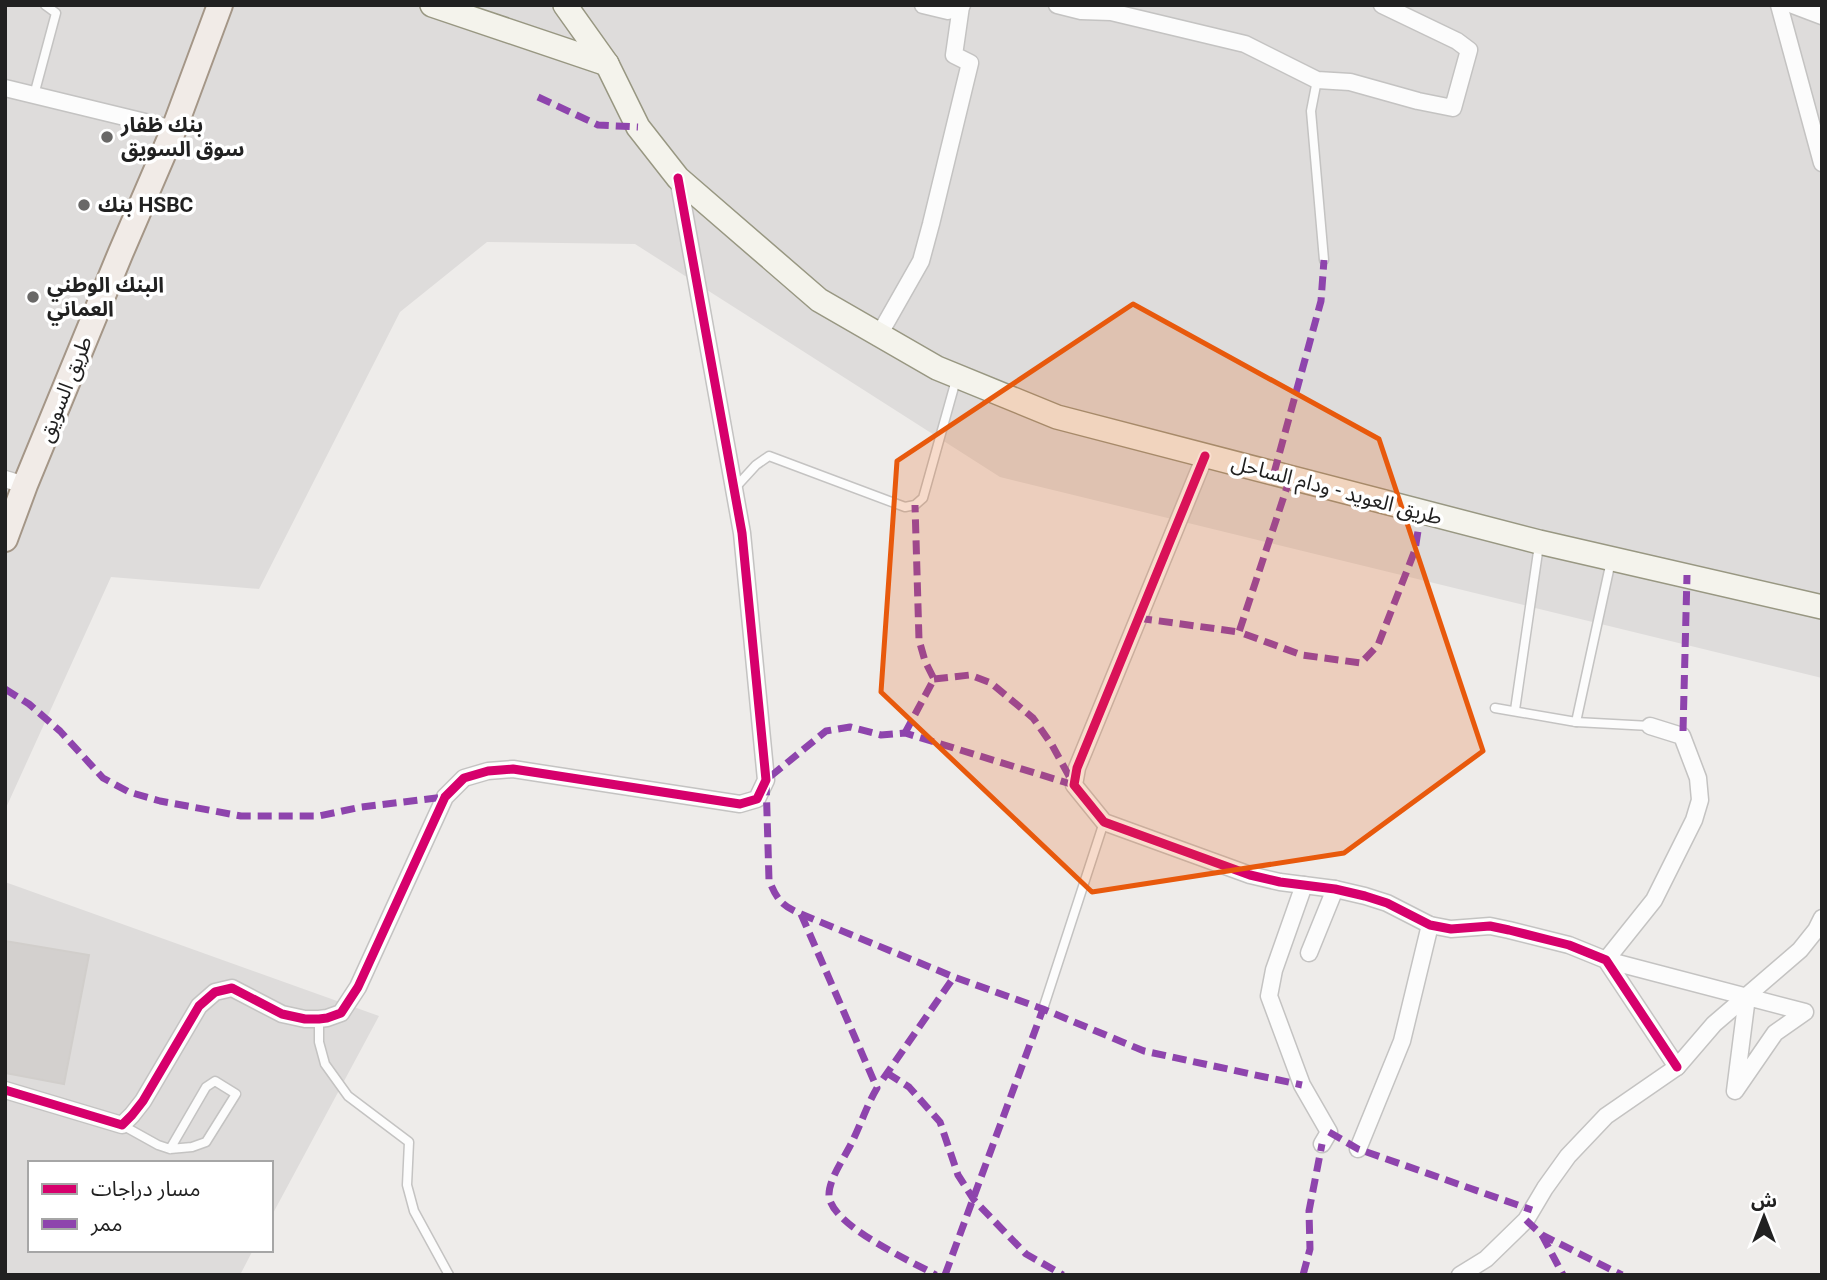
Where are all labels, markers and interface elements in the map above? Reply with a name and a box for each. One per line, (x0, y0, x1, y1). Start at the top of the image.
place label: بنك ظفار سوق السويق (120, 113, 245, 162)
marker: بنك ظفار سوق السويق (99, 129, 115, 145)
place label: بنك HSBC (98, 193, 194, 217)
marker: بنك HSBC (76, 197, 92, 213)
place label: البنك الوطني العماني (47, 273, 164, 326)
marker: البنك الوطني العماني (25, 289, 41, 305)
street label: طريق السويق (33, 333, 98, 446)
street label: طريق العويد - ودام الساحل (1228, 450, 1445, 534)
legend (28, 1161, 273, 1252)
text: مسار دراجات (91, 1177, 200, 1201)
north arrow (1729, 1182, 1799, 1252)
text: ش (1751, 1189, 1777, 1212)
text: ممر (90, 1212, 122, 1236)

